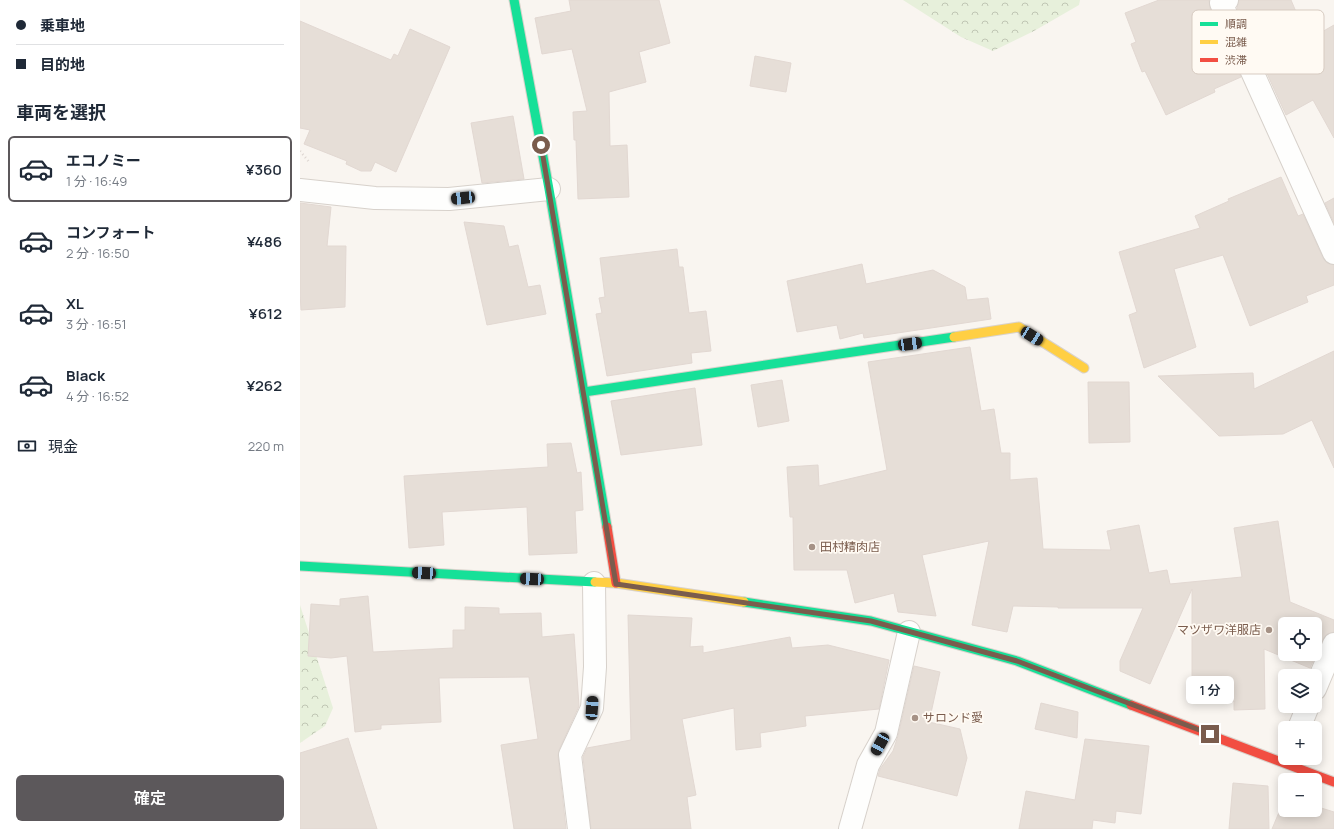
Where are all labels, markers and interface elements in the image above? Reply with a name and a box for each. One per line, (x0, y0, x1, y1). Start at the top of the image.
legend (1192, 10, 1324, 74)
text: 乗車地 (40, 15, 85, 36)
text: 順調 (1225, 16, 1247, 31)
text: 混雑 (1225, 34, 1247, 49)
text: 渋滞 (1225, 52, 1247, 67)
text: 目的地 (40, 54, 85, 75)
text: 車両を選択 (16, 100, 106, 124)
route start (532, 136, 550, 154)
text: エコノミー (66, 150, 141, 171)
icon: car (18, 151, 54, 187)
text: ¥360 (246, 159, 282, 180)
text: 1 分 · 16:49 (66, 172, 127, 190)
car (450, 191, 476, 205)
text: コンフォート (66, 222, 156, 243)
icon: car (18, 223, 54, 259)
text: ¥486 (247, 231, 282, 252)
text: 2 分 · 16:50 (66, 244, 130, 262)
text: XL (66, 293, 84, 314)
icon: car (18, 295, 54, 331)
text: ¥612 (249, 303, 282, 324)
text: 3 分 · 16:51 (66, 315, 127, 333)
car (1019, 325, 1045, 347)
car (897, 336, 923, 352)
text: Black (66, 365, 105, 386)
icon: car (18, 367, 54, 403)
text: ¥262 (246, 375, 282, 396)
text: 4 分 · 16:52 (66, 387, 129, 405)
icon: cash (16, 435, 38, 457)
text: 現金 (48, 436, 78, 457)
text: 220 m (248, 437, 284, 455)
place label: 田村精肉店 (820, 538, 880, 555)
marker: 田村精肉店 (807, 542, 817, 552)
car (412, 566, 436, 580)
car (520, 572, 544, 586)
map controls (1278, 617, 1322, 817)
button: locate (1278, 617, 1322, 661)
place label: マツザワ洋服店 (1177, 621, 1261, 638)
marker: マツザワ洋服店 (1264, 625, 1274, 635)
button: layers (1278, 669, 1322, 713)
callout: 1 分 (1186, 676, 1234, 704)
text: 1 分 (1199, 681, 1221, 699)
car (585, 696, 599, 720)
place label: サロンド愛 (923, 709, 983, 726)
marker: サロンド愛 (910, 713, 920, 723)
button: + (1278, 721, 1322, 765)
route end (1201, 725, 1219, 743)
car (869, 731, 891, 757)
button: − (1278, 773, 1322, 817)
button: 確定 (16, 775, 284, 821)

